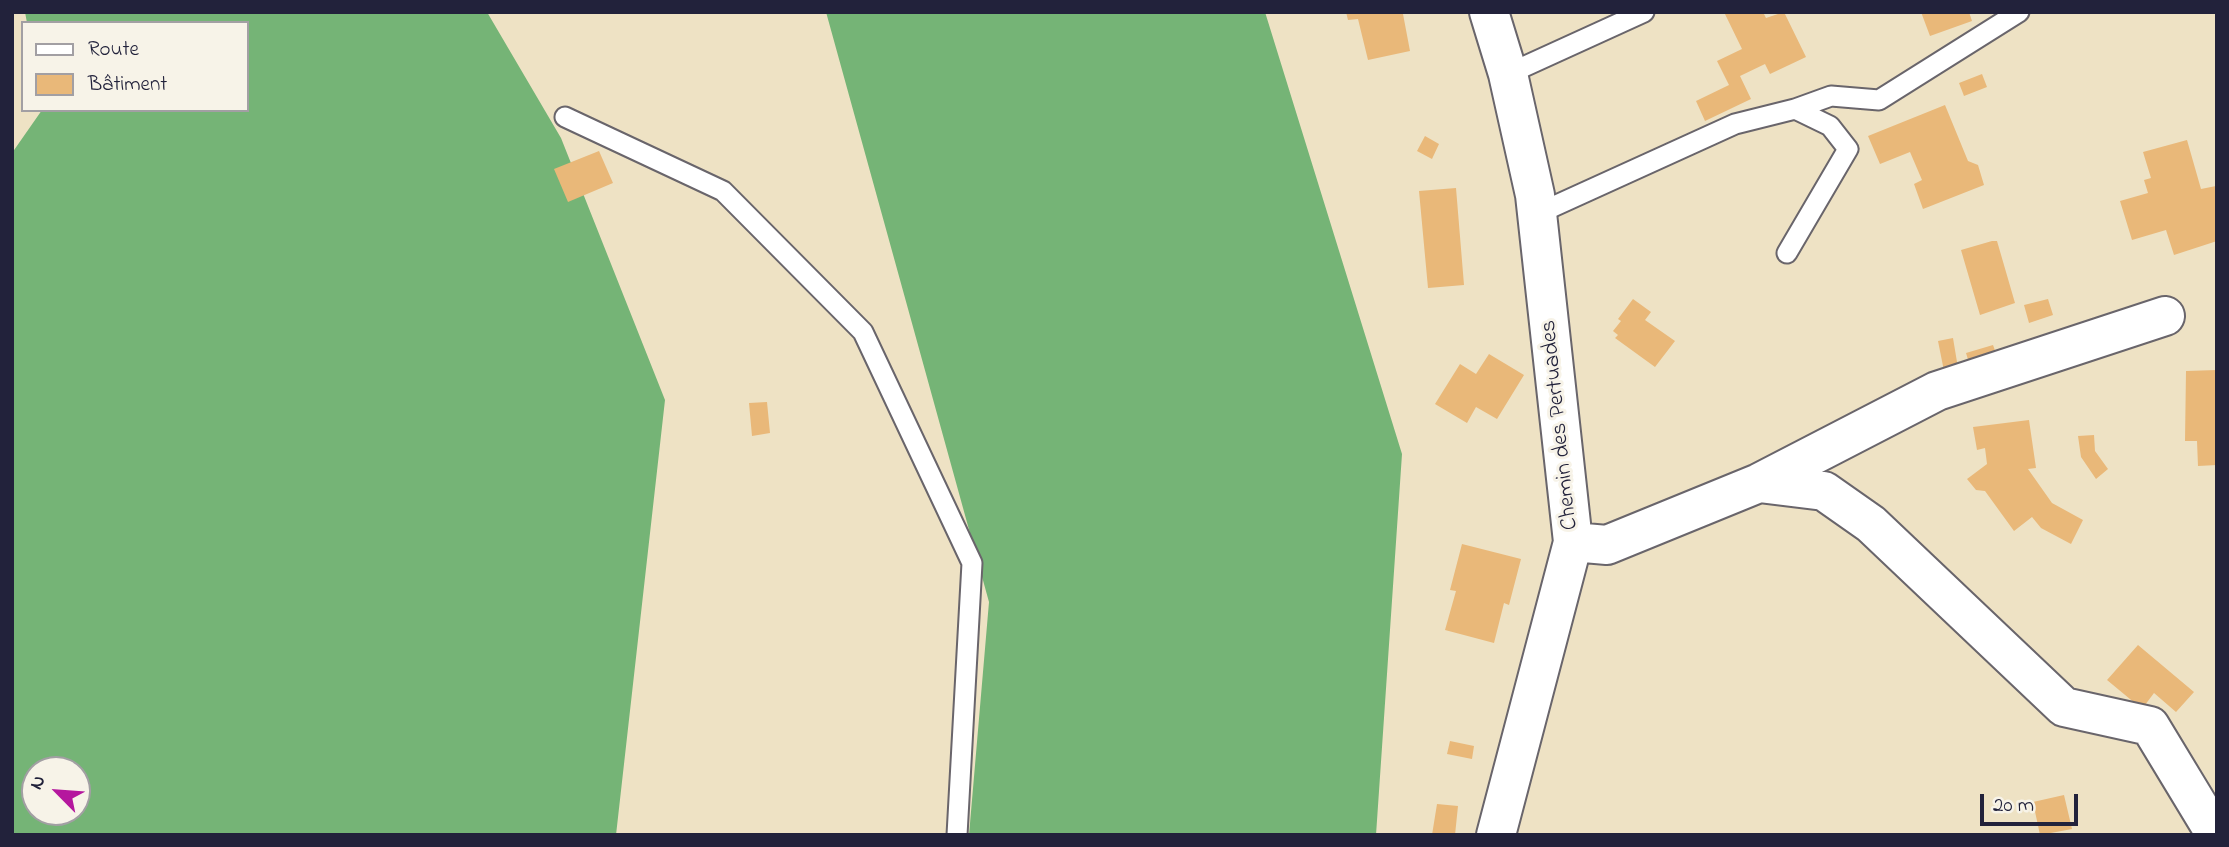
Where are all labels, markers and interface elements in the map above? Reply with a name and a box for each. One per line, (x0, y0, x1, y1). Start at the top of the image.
legend (21, 21, 248, 112)
text: Route (88, 35, 139, 65)
text: Bâtiment (88, 70, 167, 100)
street label: Chemin des Pertuades (1536, 319, 1586, 531)
north arrow (21, 756, 91, 826)
text: N (23, 771, 53, 794)
scale bar (1984, 780, 2082, 824)
text: 20 m (1993, 791, 2034, 821)

